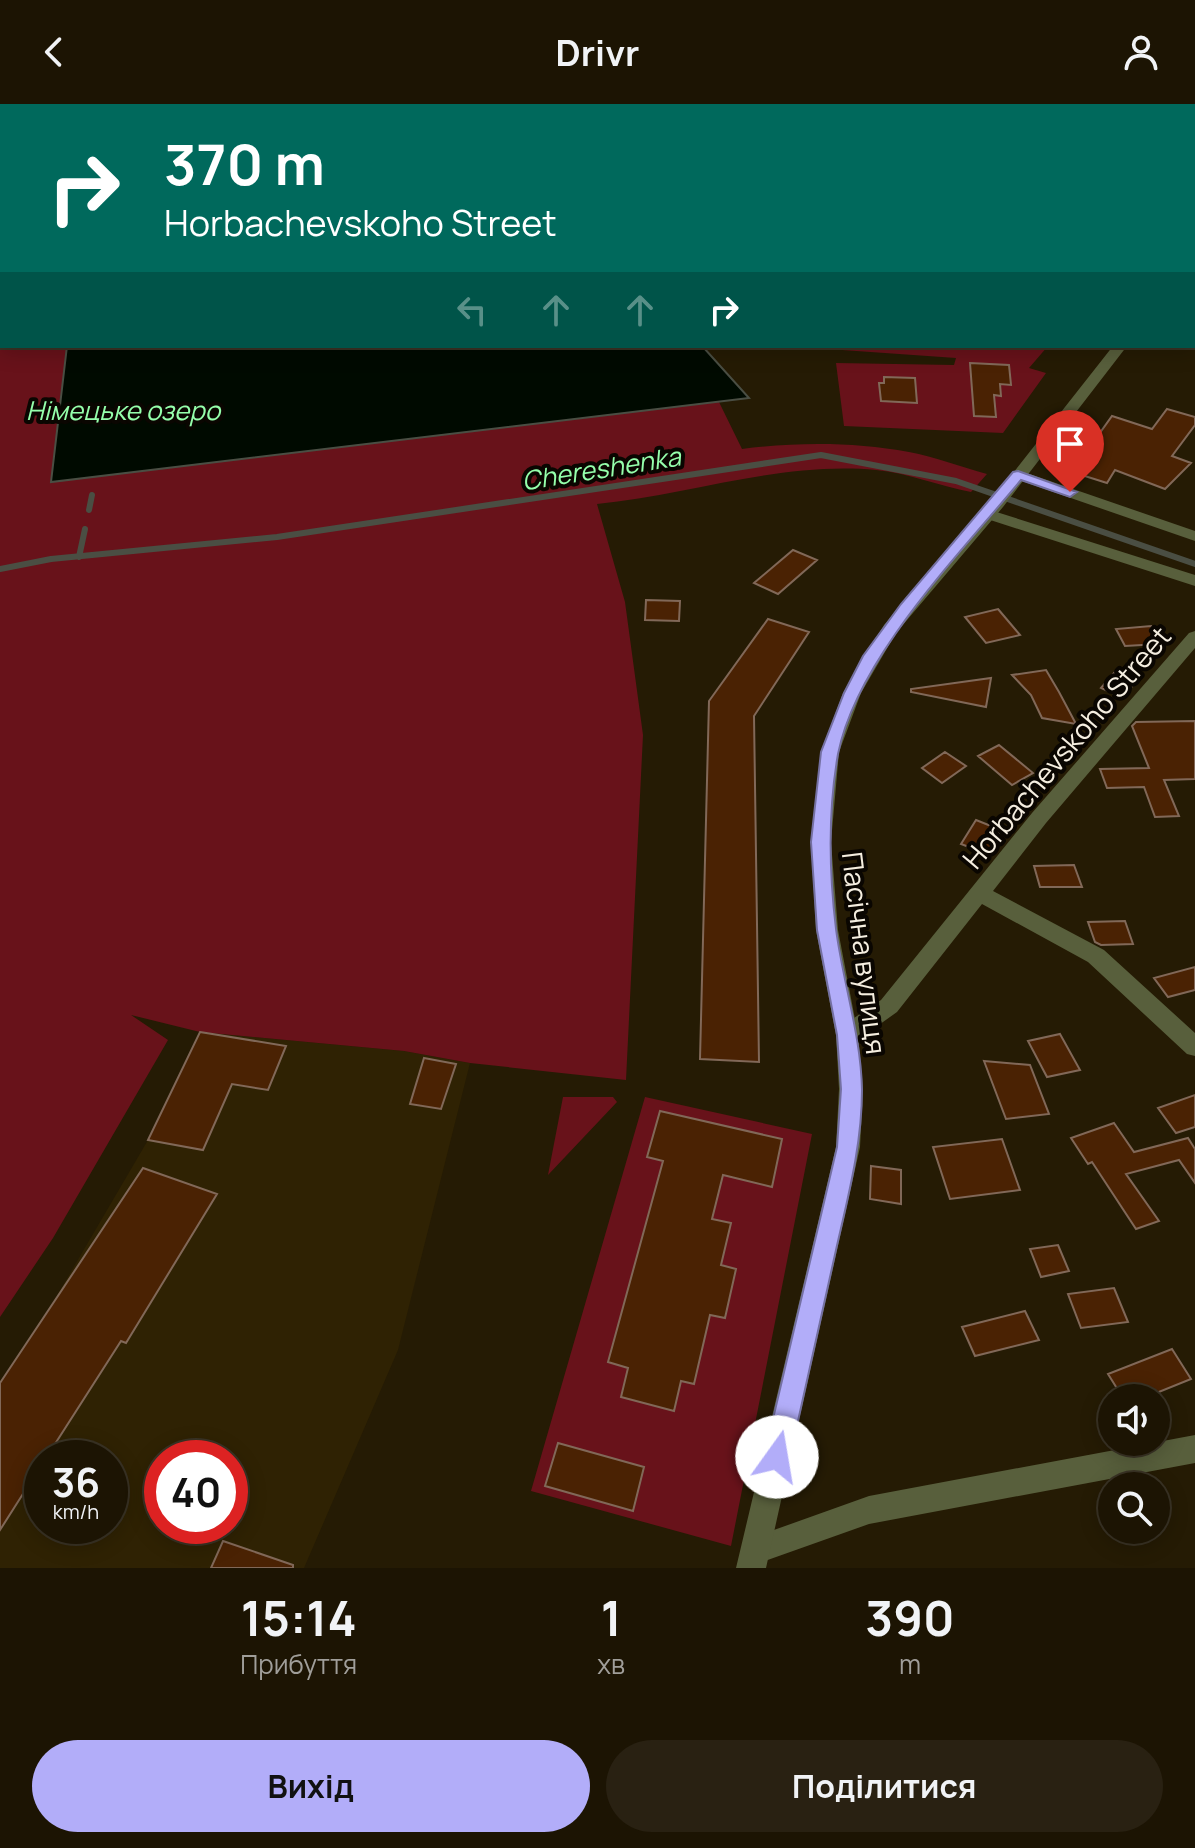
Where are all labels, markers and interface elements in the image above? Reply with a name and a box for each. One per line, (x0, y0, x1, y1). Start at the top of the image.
text: Drivr (556, 28, 639, 77)
icon: back (32, 30, 76, 74)
icon: person (1119, 30, 1163, 74)
text: 370 m (164, 125, 325, 202)
icon: right (32, 136, 136, 240)
text: Horbachevskoho Street (164, 198, 557, 247)
icon: left (450, 288, 494, 332)
icon: ahead (534, 288, 578, 332)
icon: ahead (618, 288, 662, 332)
icon: right (702, 288, 746, 332)
water label: Німецьке озеро (26, 392, 222, 428)
pin (1036, 410, 1104, 492)
icon: arrive (1048, 422, 1092, 466)
water label: Chereshenka (519, 437, 684, 498)
street label: Horbachevskoho Street (953, 618, 1179, 876)
street label: Пасічна вулиця (834, 850, 896, 1056)
map controls (1098, 1384, 1170, 1544)
button: sound (1098, 1384, 1170, 1456)
position arrow (735, 1415, 819, 1499)
speed limit sign: 40 (144, 1440, 248, 1544)
text: 36 (52, 1454, 100, 1509)
button: search (1098, 1472, 1170, 1544)
text: km/h (53, 1498, 99, 1525)
text: 15:14 (241, 1585, 357, 1650)
text: 1 (601, 1585, 622, 1650)
text: 390 (865, 1585, 955, 1650)
text: Прибуття (240, 1646, 357, 1682)
text: хв (597, 1646, 625, 1682)
text: m (899, 1646, 921, 1682)
button: Вихід (32, 1740, 590, 1832)
button: Поділитися (606, 1740, 1163, 1832)

